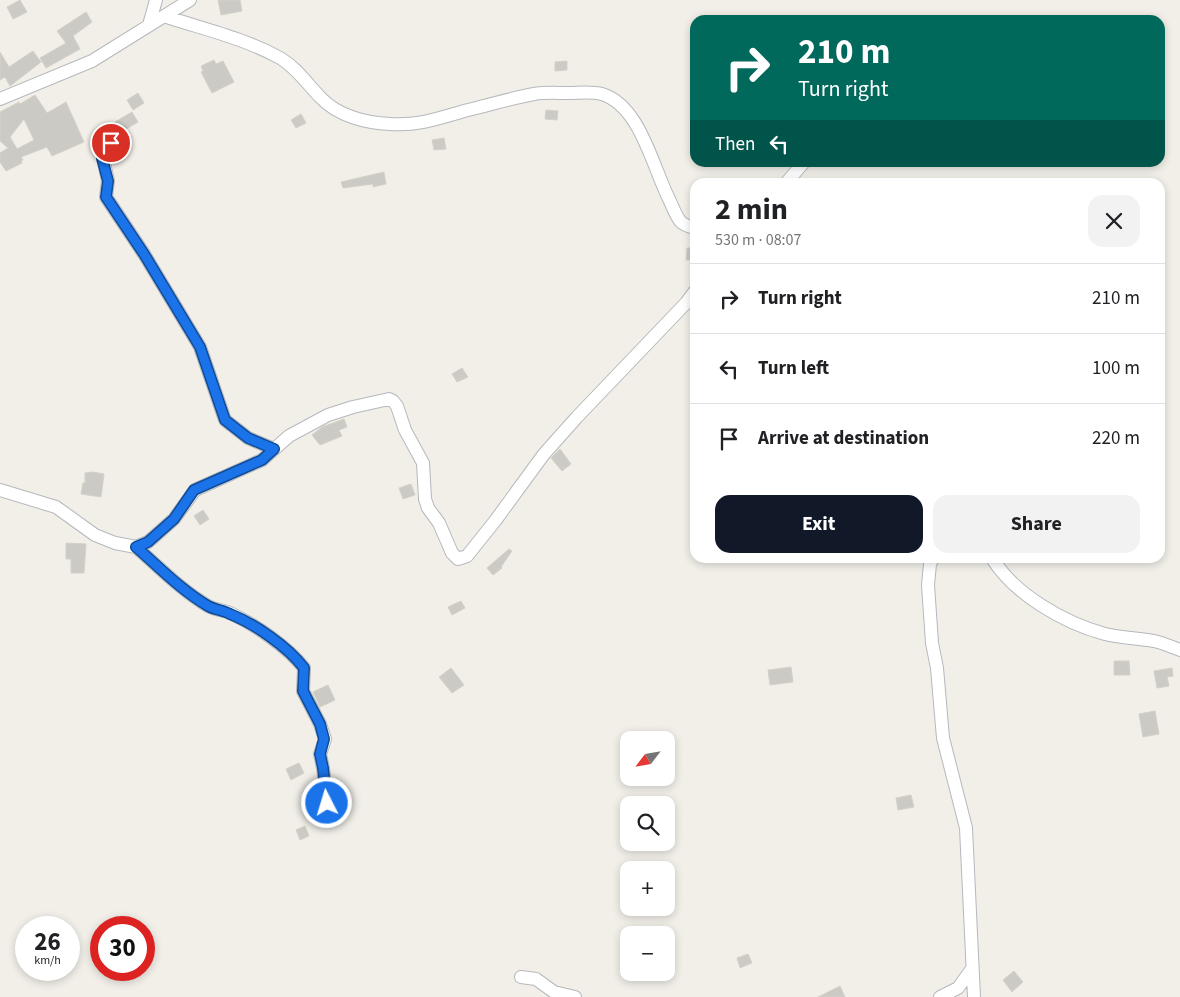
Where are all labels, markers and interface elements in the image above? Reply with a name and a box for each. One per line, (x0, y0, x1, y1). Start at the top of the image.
text: 210 m (798, 27, 890, 77)
icon: right (715, 35, 780, 100)
text: Turn right (798, 73, 888, 105)
pin (90, 122, 132, 164)
icon: arrive (97, 129, 125, 157)
icon: left (765, 130, 793, 158)
text: Then (715, 131, 755, 158)
text: 2 min (715, 188, 788, 231)
button: close (1088, 195, 1140, 247)
text: 530 m · 08:07 (715, 229, 802, 251)
icon: right (715, 285, 743, 313)
text: Turn right (758, 285, 842, 312)
text: 210 m (1092, 285, 1140, 312)
icon: left (715, 355, 743, 383)
text: Turn left (758, 355, 829, 382)
text: 100 m (1092, 355, 1140, 382)
icon: arrive (715, 425, 743, 453)
text: Arrive at destination (758, 425, 929, 452)
text: 220 m (1092, 425, 1140, 452)
button: Exit (715, 495, 923, 553)
button: Share (933, 495, 1140, 553)
north arrow (620, 731, 675, 786)
map controls (620, 731, 675, 981)
position arrow (300, 776, 352, 828)
button: search (620, 796, 675, 851)
button: + (620, 861, 675, 916)
speed limit sign: 30 (90, 916, 155, 981)
text: 26 (34, 924, 61, 960)
button: − (620, 926, 675, 981)
text: km/h (34, 952, 61, 969)

